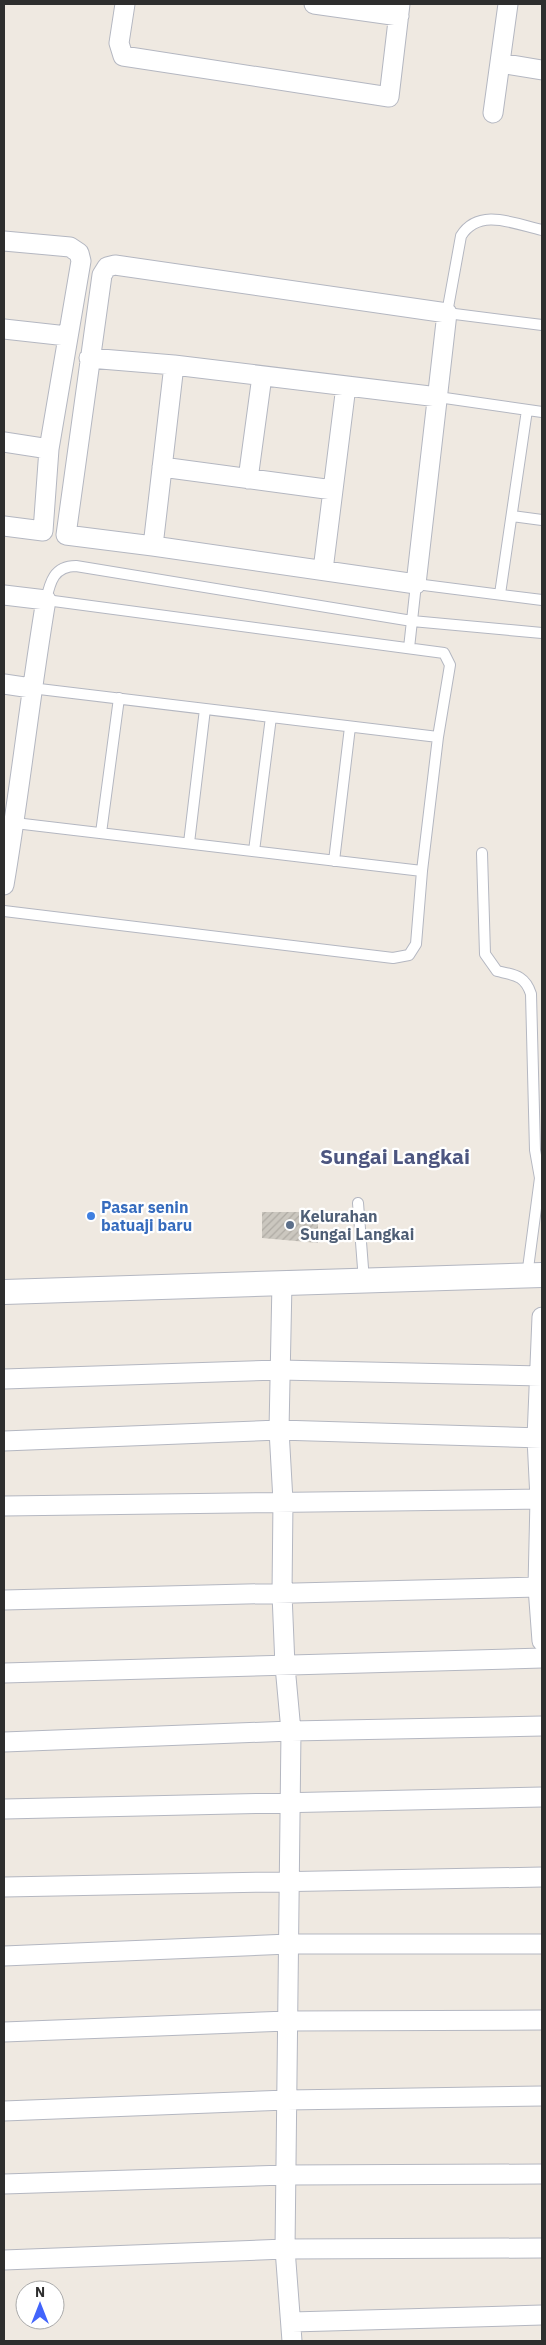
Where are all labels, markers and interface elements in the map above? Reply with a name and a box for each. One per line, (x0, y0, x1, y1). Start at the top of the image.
district label: Sungai Langkai (320, 1142, 470, 1170)
place label: Pasar senin batuaji baru (101, 1197, 192, 1235)
place label: Kelurahan Sungai Langkai (300, 1206, 414, 1244)
marker: Pasar senin batuaji baru (85, 1210, 97, 1222)
marker: Kelurahan Sungai Langkai (284, 1219, 296, 1231)
north arrow (15, 2280, 65, 2330)
text: N (35, 2283, 45, 2301)

